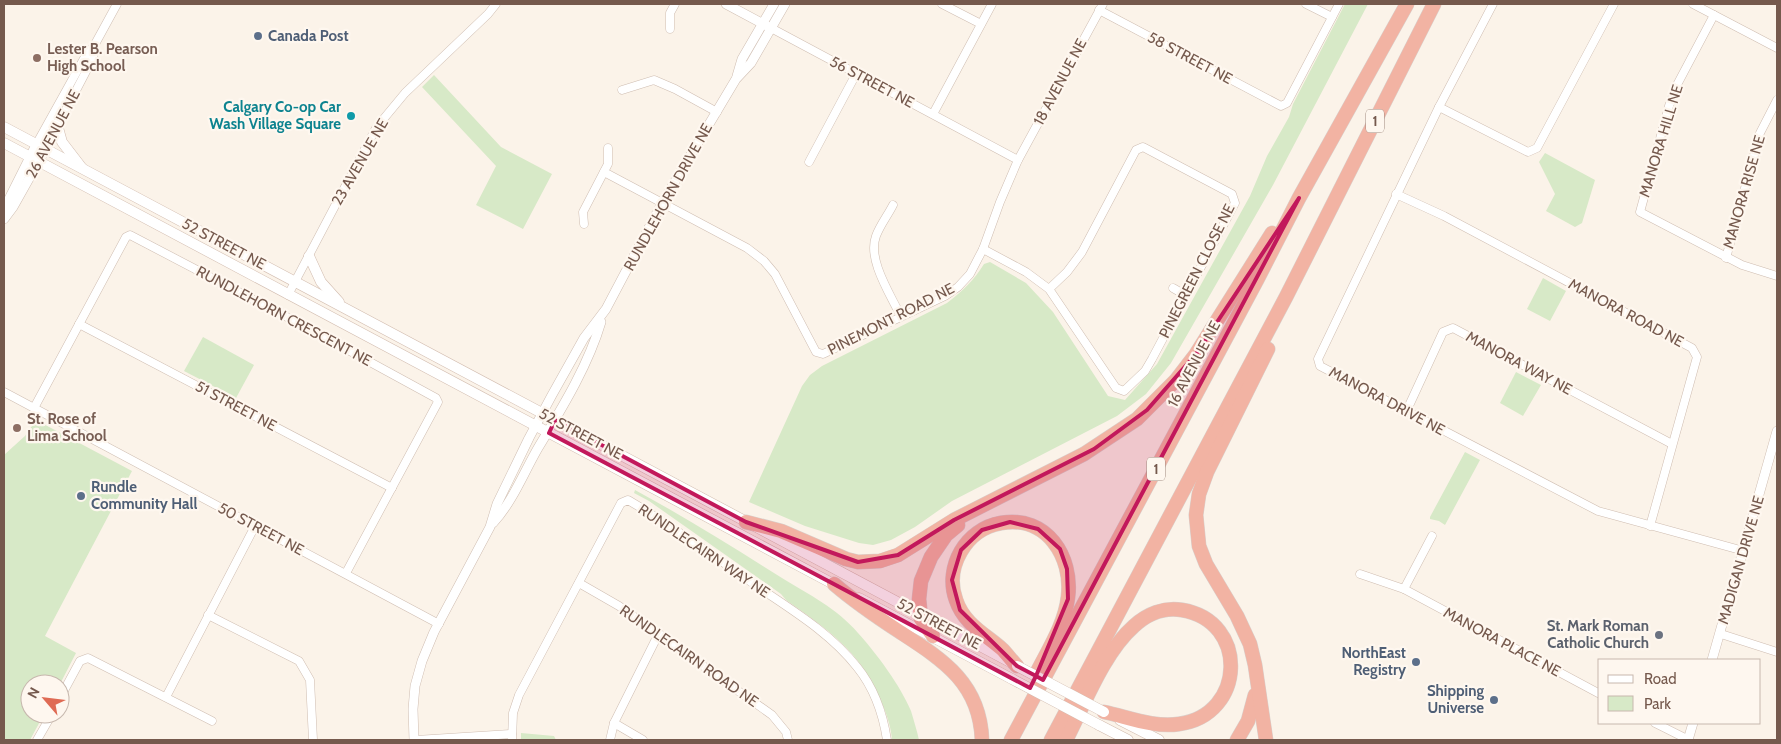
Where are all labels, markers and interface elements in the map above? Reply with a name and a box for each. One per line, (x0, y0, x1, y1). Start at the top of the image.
place label: Canada Post (268, 27, 349, 45)
street label: 58 STREET NE (1145, 28, 1235, 88)
marker: Canada Post (252, 30, 264, 42)
street label: 18 AVENUE NE (1030, 36, 1090, 128)
place label: Lester B. Pearson High School (47, 40, 158, 75)
marker: Lester B. Pearson High School (31, 52, 43, 64)
street label: 56 STREET NE (827, 52, 917, 112)
street label: MANORA HILL NE (1635, 82, 1687, 200)
street label: 26 AVENUE NE (22, 87, 84, 181)
place label: Calgary Co-op Car Wash Village Square (209, 98, 341, 133)
marker: Calgary Co-op Car Wash Village Square (345, 110, 357, 122)
road number: 1 (1366, 110, 1384, 132)
street label: 23 AVENUE NE (328, 115, 392, 209)
street label: RUNDLEHORN DRIVE NE (620, 120, 716, 274)
street label: MANORA RISE NE (1719, 133, 1769, 251)
street label: PINEGREEN CLOSE NE (1155, 201, 1239, 341)
street label: 52 STREET NE (179, 214, 269, 274)
street label: RUNDLEHORN CRESCENT NE (193, 262, 375, 370)
street label: MANORA ROAD NE (1565, 275, 1687, 351)
street label: PINEMONT ROAD NE (825, 279, 957, 359)
street label: 16 AVENUE NE (1164, 318, 1224, 410)
street label: MANORA WAY NE (1463, 327, 1575, 399)
street label: MANORA DRIVE NE (1326, 363, 1448, 439)
street label: 51 STREET NE (192, 377, 280, 435)
street label: 52 STREET NE (536, 404, 626, 464)
place label: St. Rose of Lima School (27, 410, 107, 445)
marker: St. Rose of Lima School (11, 422, 23, 434)
road number: 1 (1147, 458, 1165, 480)
place label: Rundle Community Hall (91, 478, 198, 513)
marker: Rundle Community Hall (75, 490, 87, 502)
street label: MADIGAN DRIVE NE (1714, 494, 1768, 626)
street label: 50 STREET NE (215, 499, 307, 559)
street label: RUNDLECAIRN WAY NE (635, 500, 773, 602)
street label: 52 STREET NE (894, 594, 984, 654)
street label: RUNDLECAIRN ROAD NE (616, 601, 762, 711)
street label: MANORA PLACE NE (1440, 604, 1564, 680)
place label: St. Mark Roman Catholic Church (1547, 617, 1649, 652)
marker: St. Mark Roman Catholic Church (1653, 629, 1665, 641)
place label: NorthEast Registry (1341, 644, 1407, 679)
marker: NorthEast Registry (1410, 656, 1422, 668)
legend (1598, 659, 1761, 724)
text: Road (1644, 670, 1677, 688)
north arrow (20, 674, 70, 724)
place label: Shipping Universe (1427, 682, 1484, 717)
text: N (23, 684, 44, 701)
marker: Shipping Universe (1488, 694, 1500, 706)
text: Park (1644, 695, 1671, 713)

